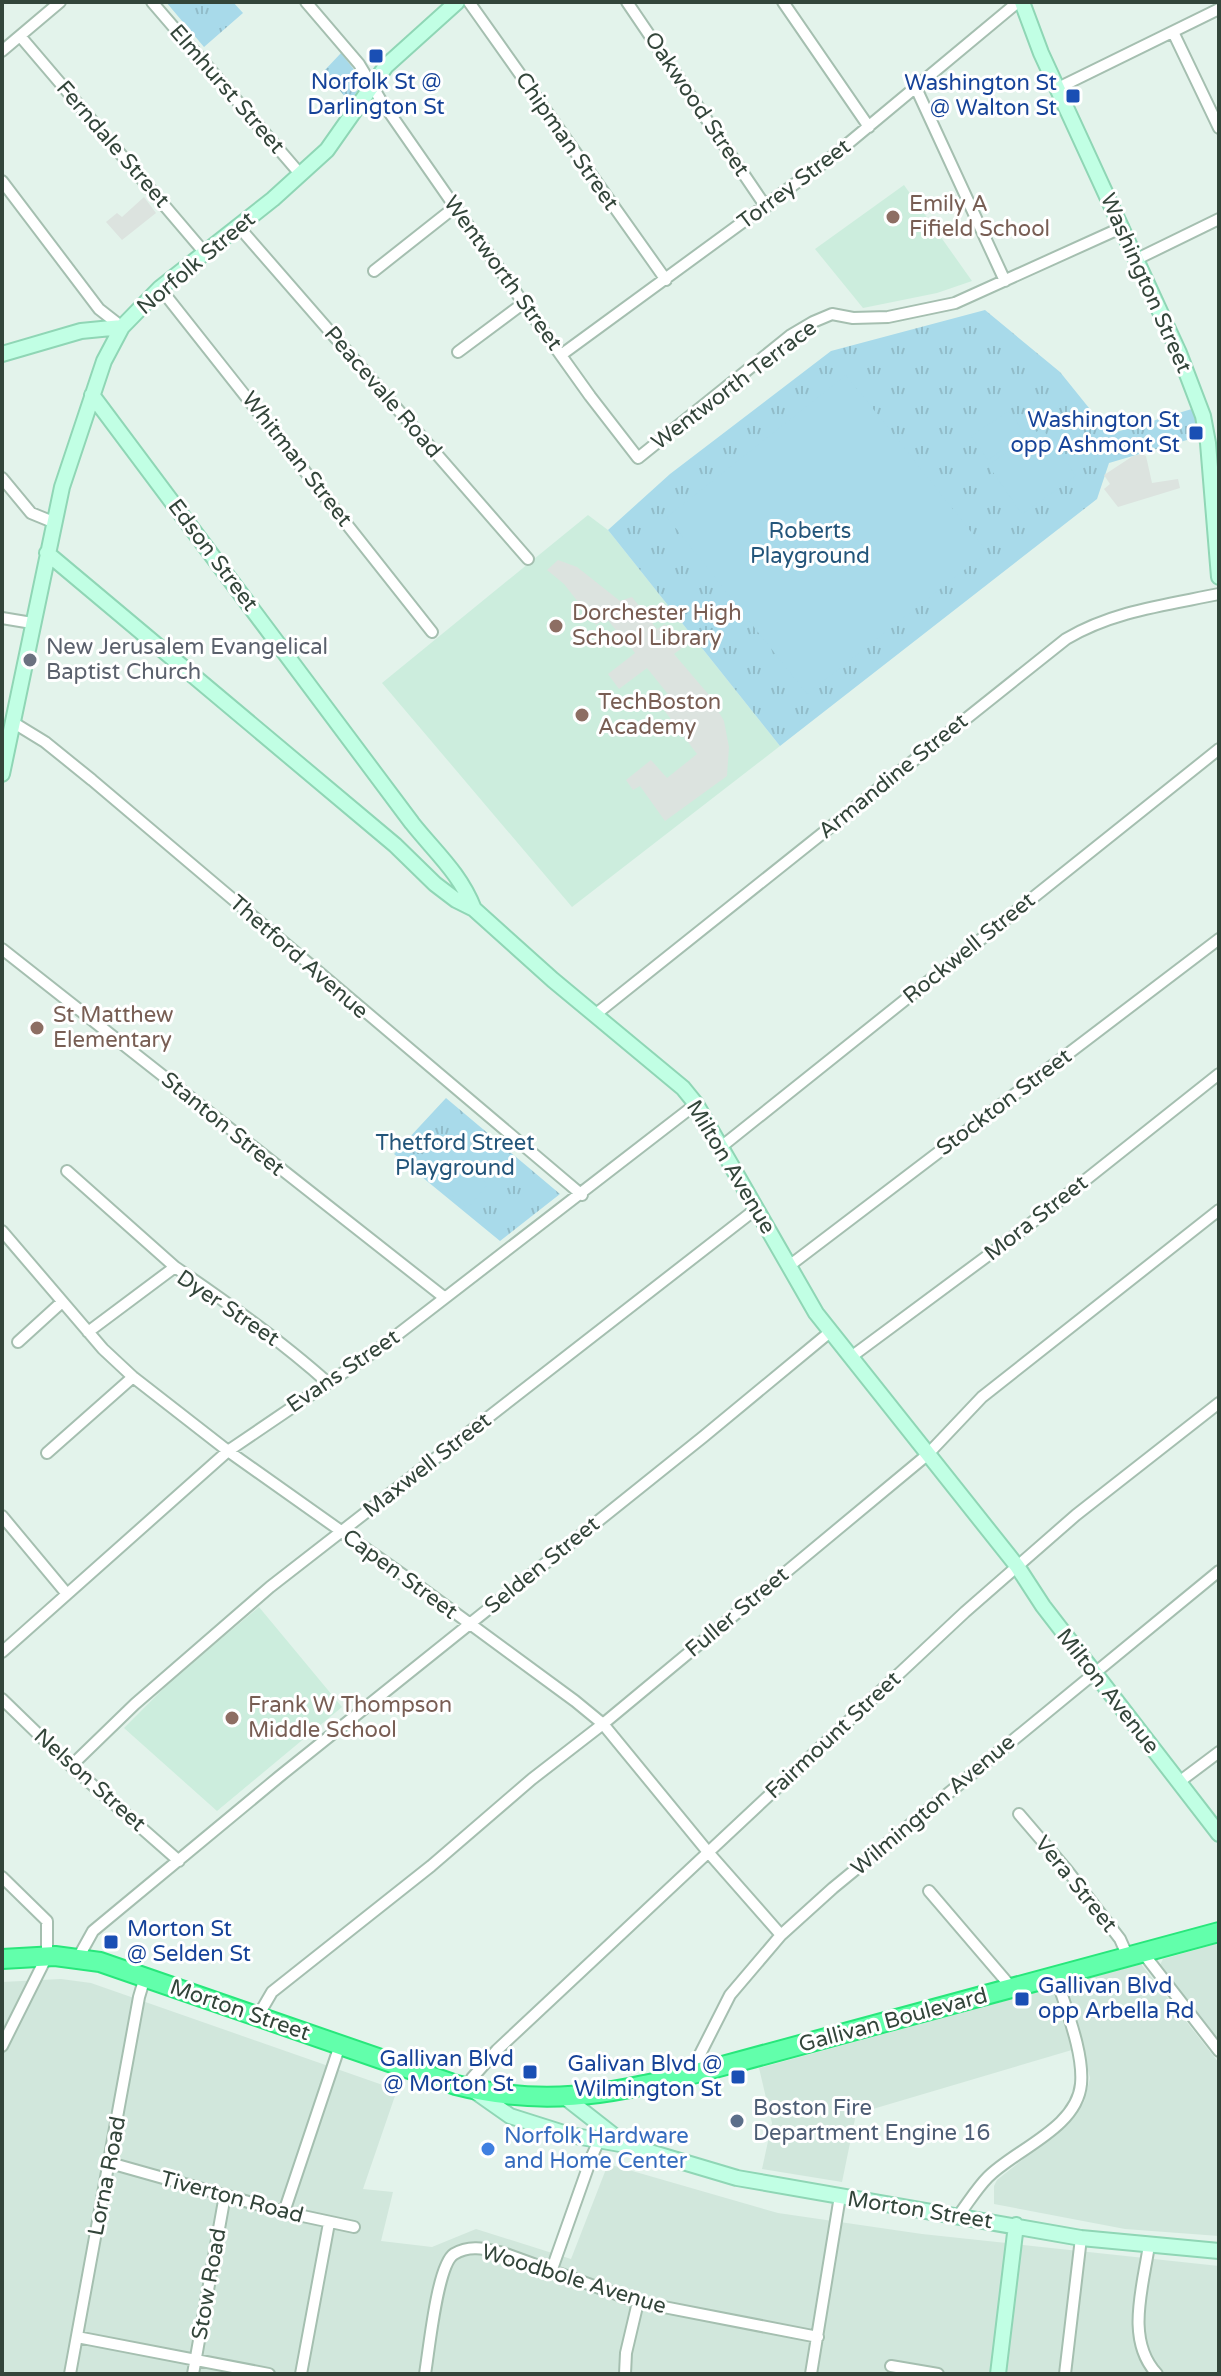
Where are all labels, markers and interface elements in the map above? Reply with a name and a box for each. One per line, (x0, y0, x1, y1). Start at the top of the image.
street label: Elmhurst Street (164, 19, 290, 159)
street label: Oakwood Street (639, 27, 755, 181)
marker: Norfolk St @ Darlington St (367, 47, 385, 65)
street label: Chipman Street (510, 67, 624, 215)
place label: Norfolk St @ Darlington St (307, 69, 445, 120)
place label: Washington St @ Walton St (904, 70, 1057, 121)
street label: Ferndale Street (51, 75, 175, 213)
marker: Washington St @ Walton St (1064, 87, 1082, 105)
street label: Torrey Street (732, 133, 856, 235)
street label: Washington Street (1095, 189, 1197, 377)
street label: Wentworth Street (438, 191, 568, 355)
place label: Emily A Fifield School (909, 191, 1050, 242)
street label: Norfolk Street (132, 206, 260, 320)
marker: Emily A Fifield School (884, 208, 902, 226)
street label: Wentworth Terrace (647, 315, 821, 455)
street label: Peacevale Road (319, 321, 447, 463)
street label: Whitman Street (236, 386, 358, 532)
place label: Washington St opp Ashmont St (1010, 407, 1180, 458)
marker: Washington St opp Ashmont St (1187, 424, 1205, 442)
street label: Edson Street (162, 494, 264, 616)
park label: Roberts Playground (750, 518, 870, 569)
place label: Dorchester High School Library (572, 600, 742, 651)
marker: Dorchester High School Library (547, 617, 565, 635)
place label: New Jerusalem Evangelical Baptist Church (46, 634, 328, 685)
marker: New Jerusalem Evangelical Baptist Church (21, 651, 39, 669)
place label: TechBoston Academy (598, 689, 721, 740)
marker: TechBoston Academy (573, 706, 591, 724)
street label: Armandine Street (813, 708, 973, 844)
street label: Rockwell Street (898, 887, 1040, 1009)
street label: Thetford Avenue (224, 890, 374, 1024)
place label: St Matthew Elementary (53, 1002, 174, 1053)
marker: St Matthew Elementary (28, 1019, 46, 1037)
street label: Stockton Street (931, 1043, 1077, 1161)
street label: Stanton Street (156, 1067, 290, 1181)
street label: Milton Avenue (681, 1095, 781, 1239)
park label: Thetford Street Playground (375, 1130, 535, 1181)
street label: Mora Street (979, 1170, 1093, 1266)
street label: Dyer Street (172, 1264, 284, 1352)
street label: Evans Street (282, 1324, 404, 1418)
street label: Maxwell Street (358, 1407, 496, 1523)
street label: Selden Street (479, 1511, 605, 1619)
street label: Capen Street (337, 1524, 463, 1624)
street label: Fuller Street (680, 1561, 794, 1663)
street label: Milton Avenue (1051, 1623, 1165, 1759)
street label: Fairmount Street (760, 1666, 906, 1804)
place label: Frank W Thompson Middle School (248, 1692, 452, 1743)
marker: Frank W Thompson Middle School (223, 1709, 241, 1727)
street label: Nelson Street (29, 1723, 151, 1837)
street label: Wilmington Avenue (846, 1729, 1020, 1881)
street label: Vera Street (1029, 1831, 1123, 1937)
place label: Morton St @ Selden St (127, 1916, 251, 1967)
marker: Morton St @ Selden St (102, 1933, 120, 1951)
place label: Gallivan Blvd opp Arbella Rd (1038, 1973, 1195, 2024)
street label: Morton Street (167, 1974, 313, 2046)
street label: Gallivan Boulevard (796, 1982, 990, 2058)
marker: Gallivan Blvd opp Arbella Rd (1013, 1990, 1031, 2008)
place label: Gallivan Blvd @ Morton St (380, 2046, 514, 2097)
place label: Galivan Blvd @ Wilmington St (568, 2051, 722, 2102)
marker: Gallivan Blvd @ Morton St (521, 2063, 539, 2081)
marker: Galivan Blvd @ Wilmington St (729, 2068, 747, 2086)
place label: Boston Fire Department Engine 16 (753, 2095, 990, 2146)
marker: Boston Fire Department Engine 16 (728, 2112, 746, 2130)
street label: Lorna Road (83, 2114, 131, 2238)
place label: Norfolk Hardware and Home Center (504, 2123, 689, 2174)
marker: Norfolk Hardware and Home Center (479, 2140, 497, 2158)
street label: Tiverton Road (158, 2165, 306, 2229)
street label: Morton Street (846, 2186, 994, 2234)
street label: Stow Road (186, 2226, 232, 2342)
street label: Woodbole Avenue (479, 2239, 669, 2319)

